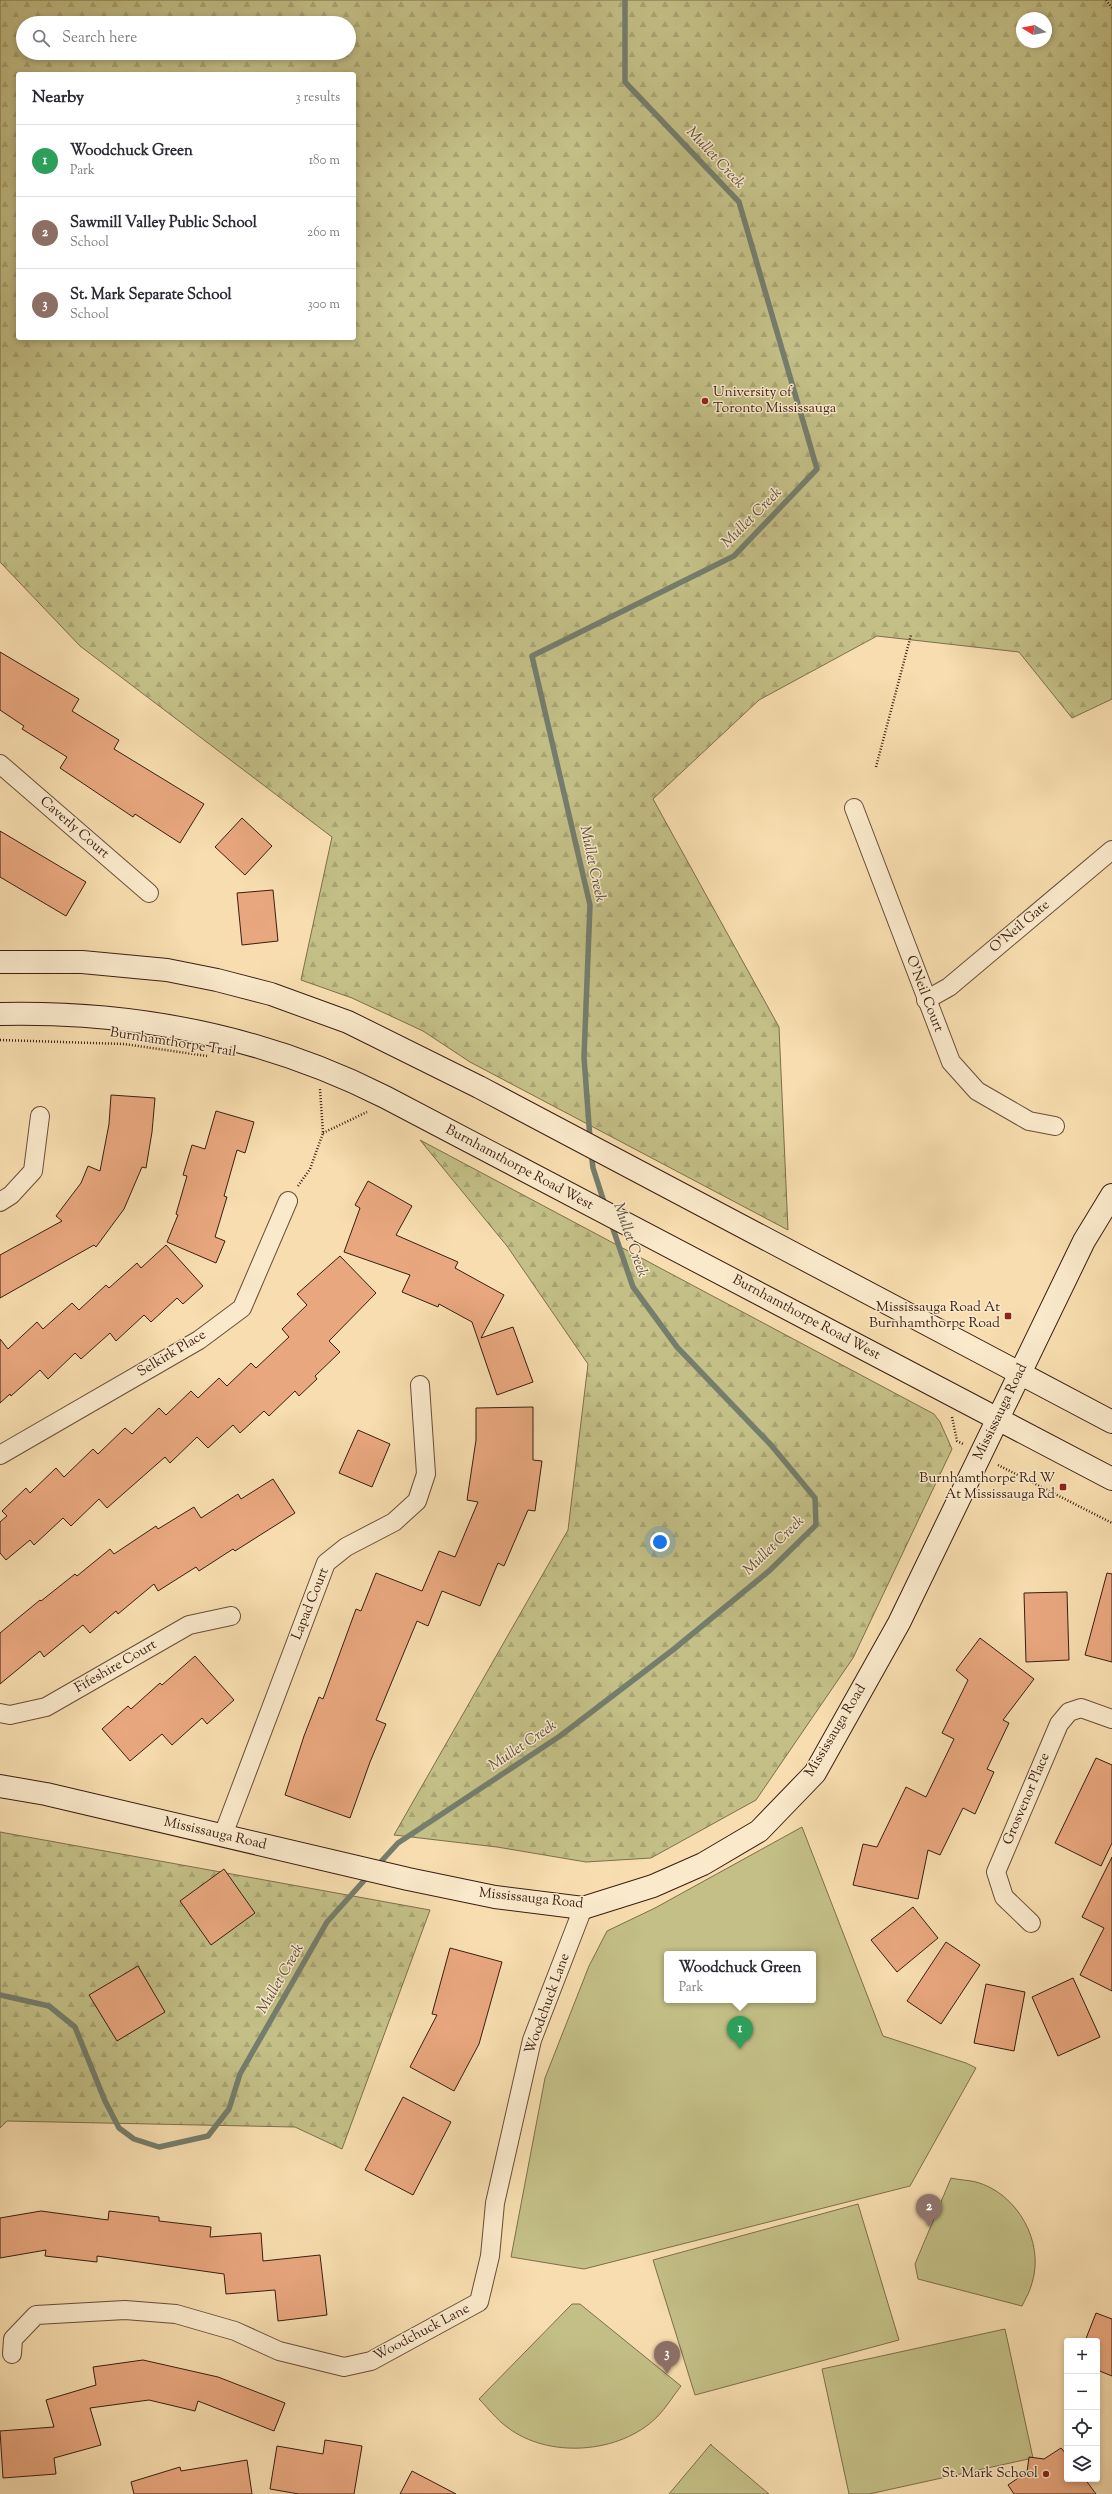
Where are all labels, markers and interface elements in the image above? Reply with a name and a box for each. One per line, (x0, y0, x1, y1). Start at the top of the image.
north arrow (1016, 12, 1052, 48)
search box (16, 16, 356, 60)
icon: search (30, 27, 52, 49)
text: Search here (62, 28, 137, 49)
text: Nearby (32, 86, 84, 110)
text: 3 results (295, 89, 340, 107)
water label: Mullet Creek (681, 122, 749, 194)
text: Woodchuck Green (70, 141, 193, 162)
text: 1 (43, 152, 47, 170)
text: 180 m (309, 152, 340, 170)
text: Park (70, 162, 95, 180)
text: Sawmill Valley Public School (70, 213, 257, 234)
text: 2 (42, 224, 48, 242)
text: 260 m (307, 224, 340, 242)
text: School (70, 234, 109, 252)
text: St. Mark Separate School (70, 285, 232, 306)
text: 3 (42, 296, 48, 314)
text: 300 m (308, 296, 340, 314)
text: School (70, 306, 109, 324)
place label: University of Toronto Mississauga (713, 383, 837, 419)
marker: University of Toronto Mississauga (700, 396, 710, 406)
water label: Mullet Creek (717, 483, 787, 553)
street label: Caverly Court (35, 792, 113, 864)
water label: Mullet Creek (574, 824, 610, 904)
street label: O'Neil Gate (986, 896, 1054, 958)
street label: O'Neil Court (900, 953, 948, 1035)
street label: Burnhamthorpe Trail (108, 1023, 238, 1063)
street label: Burnhamthorpe Road West (441, 1120, 597, 1216)
water label: Mullet Creek (607, 1200, 653, 1280)
street label: Burnhamthorpe Road West (728, 1270, 884, 1366)
place label: Mississauga Road At Burnhamthorpe Road (869, 1298, 1000, 1334)
marker: Mississauga Road At Burnhamthorpe Road (1003, 1311, 1013, 1321)
street label: Selkirk Place (134, 1326, 210, 1382)
street label: Mississauga Road (969, 1360, 1033, 1464)
place label: Burnhamthorpe Rd W At Mississauga Rd (919, 1469, 1055, 1505)
marker: Burnhamthorpe Rd W At Mississauga Rd (1058, 1482, 1068, 1492)
water label: Mullet Creek (739, 1511, 809, 1581)
your location (650, 1532, 670, 1552)
street label: Lapad Court (287, 1565, 335, 1643)
street label: Fifeshire Court (71, 1635, 161, 1699)
street label: Mississauga Road (800, 1681, 872, 1781)
water label: Mullet Creek (485, 1715, 561, 1776)
street label: Grosvenor Place (999, 1750, 1055, 1848)
street label: Mississauga Road (162, 1812, 268, 1856)
street label: Mississauga Road (478, 1884, 584, 1914)
water label: Mullet Creek (252, 1940, 310, 2018)
street label: Woodchuck Lane (520, 1951, 576, 2057)
popup (664, 1951, 816, 2003)
text: Woodchuck Green (679, 1958, 801, 1979)
text: Park (679, 1979, 703, 1997)
pin: 1 (727, 2016, 753, 2049)
pin: 2 (916, 2194, 942, 2227)
street label: Woodchuck Lane (370, 2299, 474, 2367)
map controls (1064, 2338, 1100, 2482)
button: + (1064, 2338, 1100, 2374)
pin: 3 (654, 2341, 680, 2374)
button: − (1064, 2374, 1100, 2410)
button: locate (1064, 2410, 1100, 2446)
button: layers (1064, 2446, 1100, 2482)
place label: St. Mark School (942, 2464, 1038, 2484)
marker: St. Mark School (1041, 2469, 1051, 2479)

